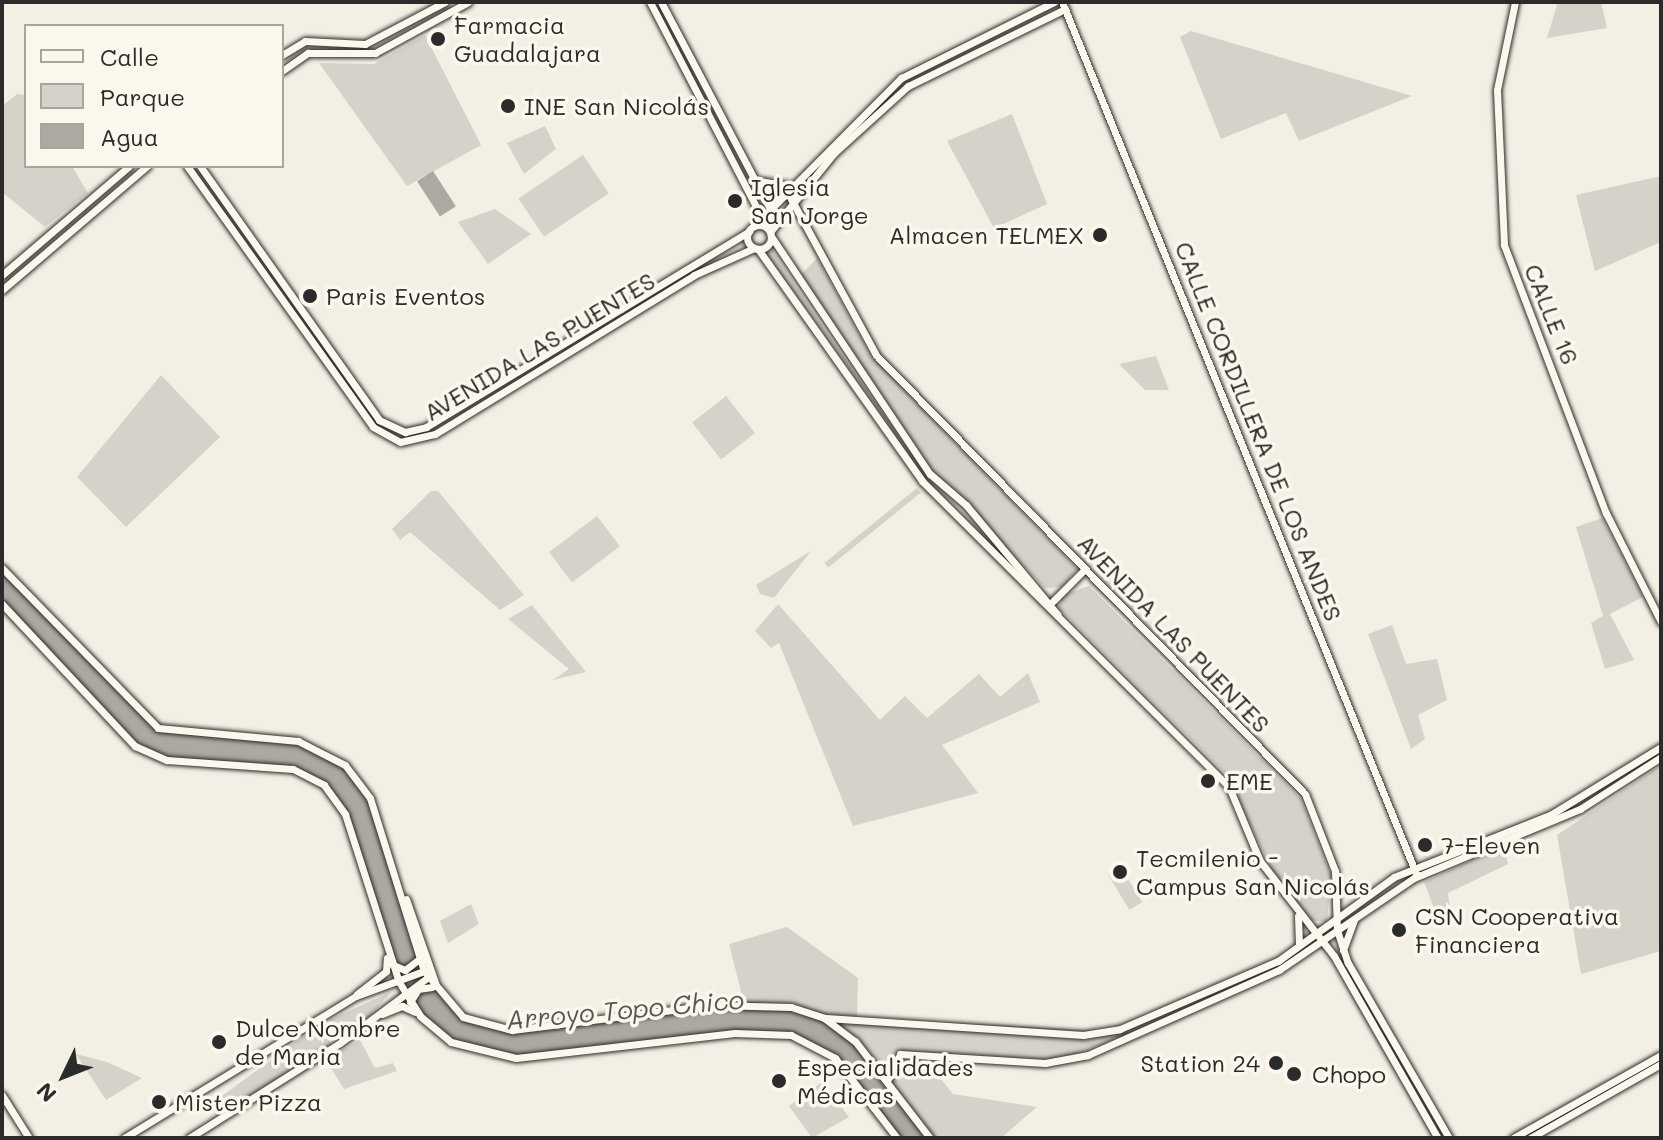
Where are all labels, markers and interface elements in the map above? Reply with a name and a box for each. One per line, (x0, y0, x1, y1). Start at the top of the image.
place label: Farmacia Guadalajara (454, 11, 601, 67)
legend (24, 24, 284, 168)
marker: Farmacia Guadalajara (429, 30, 447, 48)
text: Calle (100, 41, 159, 72)
text: Parque (100, 81, 185, 112)
place label: INE San Nicolás (524, 92, 709, 120)
marker: INE San Nicolás (499, 97, 517, 115)
text: Agua (100, 121, 159, 152)
place label: Iglesia San Jorge (751, 173, 869, 229)
marker: Iglesia San Jorge (726, 192, 744, 210)
place label: Almacen TELMEX (889, 221, 1084, 249)
marker: Almacen TELMEX (1091, 226, 1109, 244)
street label: CALLE CORDILLERA DE LOS ANDES (1170, 237, 1348, 625)
street label: CALLE 16 (1519, 260, 1585, 368)
street label: AVENIDA LAS PUENTES (418, 266, 660, 426)
place label: Paris Eventos (326, 282, 485, 310)
marker: Paris Eventos (301, 287, 319, 305)
street label: AVENIDA LAS PUENTES (1072, 528, 1276, 738)
place label: EME (1226, 767, 1273, 795)
marker: EME (1197, 770, 1219, 792)
place label: 7-Eleven (1441, 831, 1540, 859)
marker: 7-Eleven (1416, 836, 1434, 854)
place label: Tecmilenio - Campus San Nicolás (1136, 844, 1370, 900)
marker: Tecmilenio - Campus San Nicolás (1111, 863, 1129, 881)
place label: CSN Cooperativa Financiera (1415, 902, 1619, 958)
marker: CSN Cooperativa Financiera (1390, 921, 1408, 939)
water label: Arroyo Topo Chico (505, 984, 745, 1036)
place label: Dulce Nombre de Maria (235, 1014, 401, 1070)
marker: Dulce Nombre de Maria (210, 1033, 228, 1051)
north arrow (24, 1036, 104, 1116)
place label: Station 24 (1140, 1049, 1260, 1077)
place label: Especialidades Médicas (797, 1053, 974, 1109)
marker: Station 24 (1267, 1054, 1285, 1072)
place label: Chopo (1312, 1060, 1386, 1088)
marker: Chopo (1283, 1063, 1305, 1085)
marker: Especialidades Médicas (768, 1070, 790, 1092)
text: N (30, 1077, 62, 1109)
place label: Mister Pizza (175, 1088, 322, 1116)
marker: Mister Pizza (150, 1093, 168, 1111)

